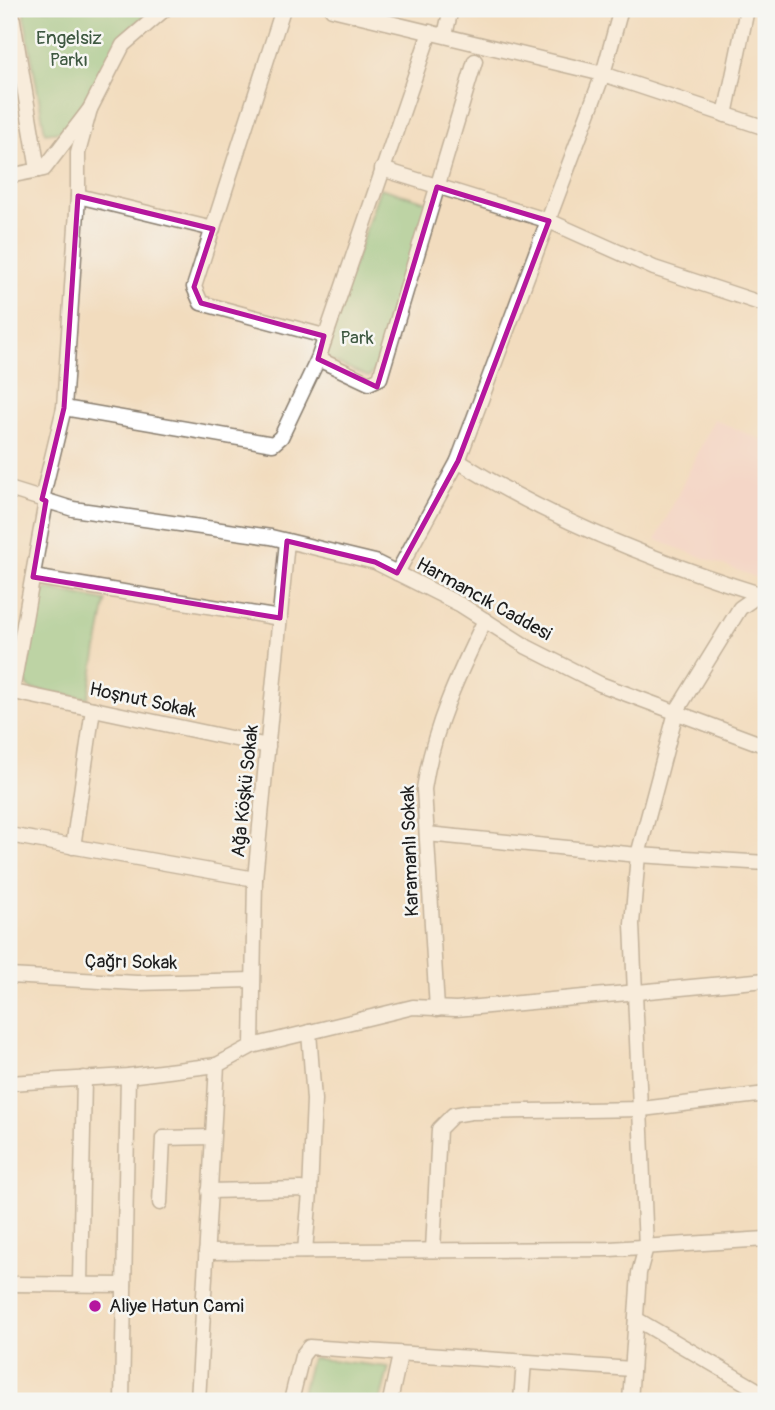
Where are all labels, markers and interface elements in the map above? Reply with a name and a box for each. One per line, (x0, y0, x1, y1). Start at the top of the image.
park label: Engelsiz Parkı (36, 26, 102, 72)
park label: Park (340, 326, 374, 350)
street label: Harmancık Caddesi (412, 552, 556, 646)
street label: Hoşnut Sokak (87, 677, 199, 723)
street label: Ağa Köşkü Sokak (226, 723, 264, 859)
street label: Karamanlı Sokak (396, 785, 424, 917)
street label: Çağrı Sokak (84, 949, 178, 975)
place label: Aliye Hatun Cami (109, 1294, 244, 1318)
marker: Aliye Hatun Cami (87, 1298, 103, 1314)

